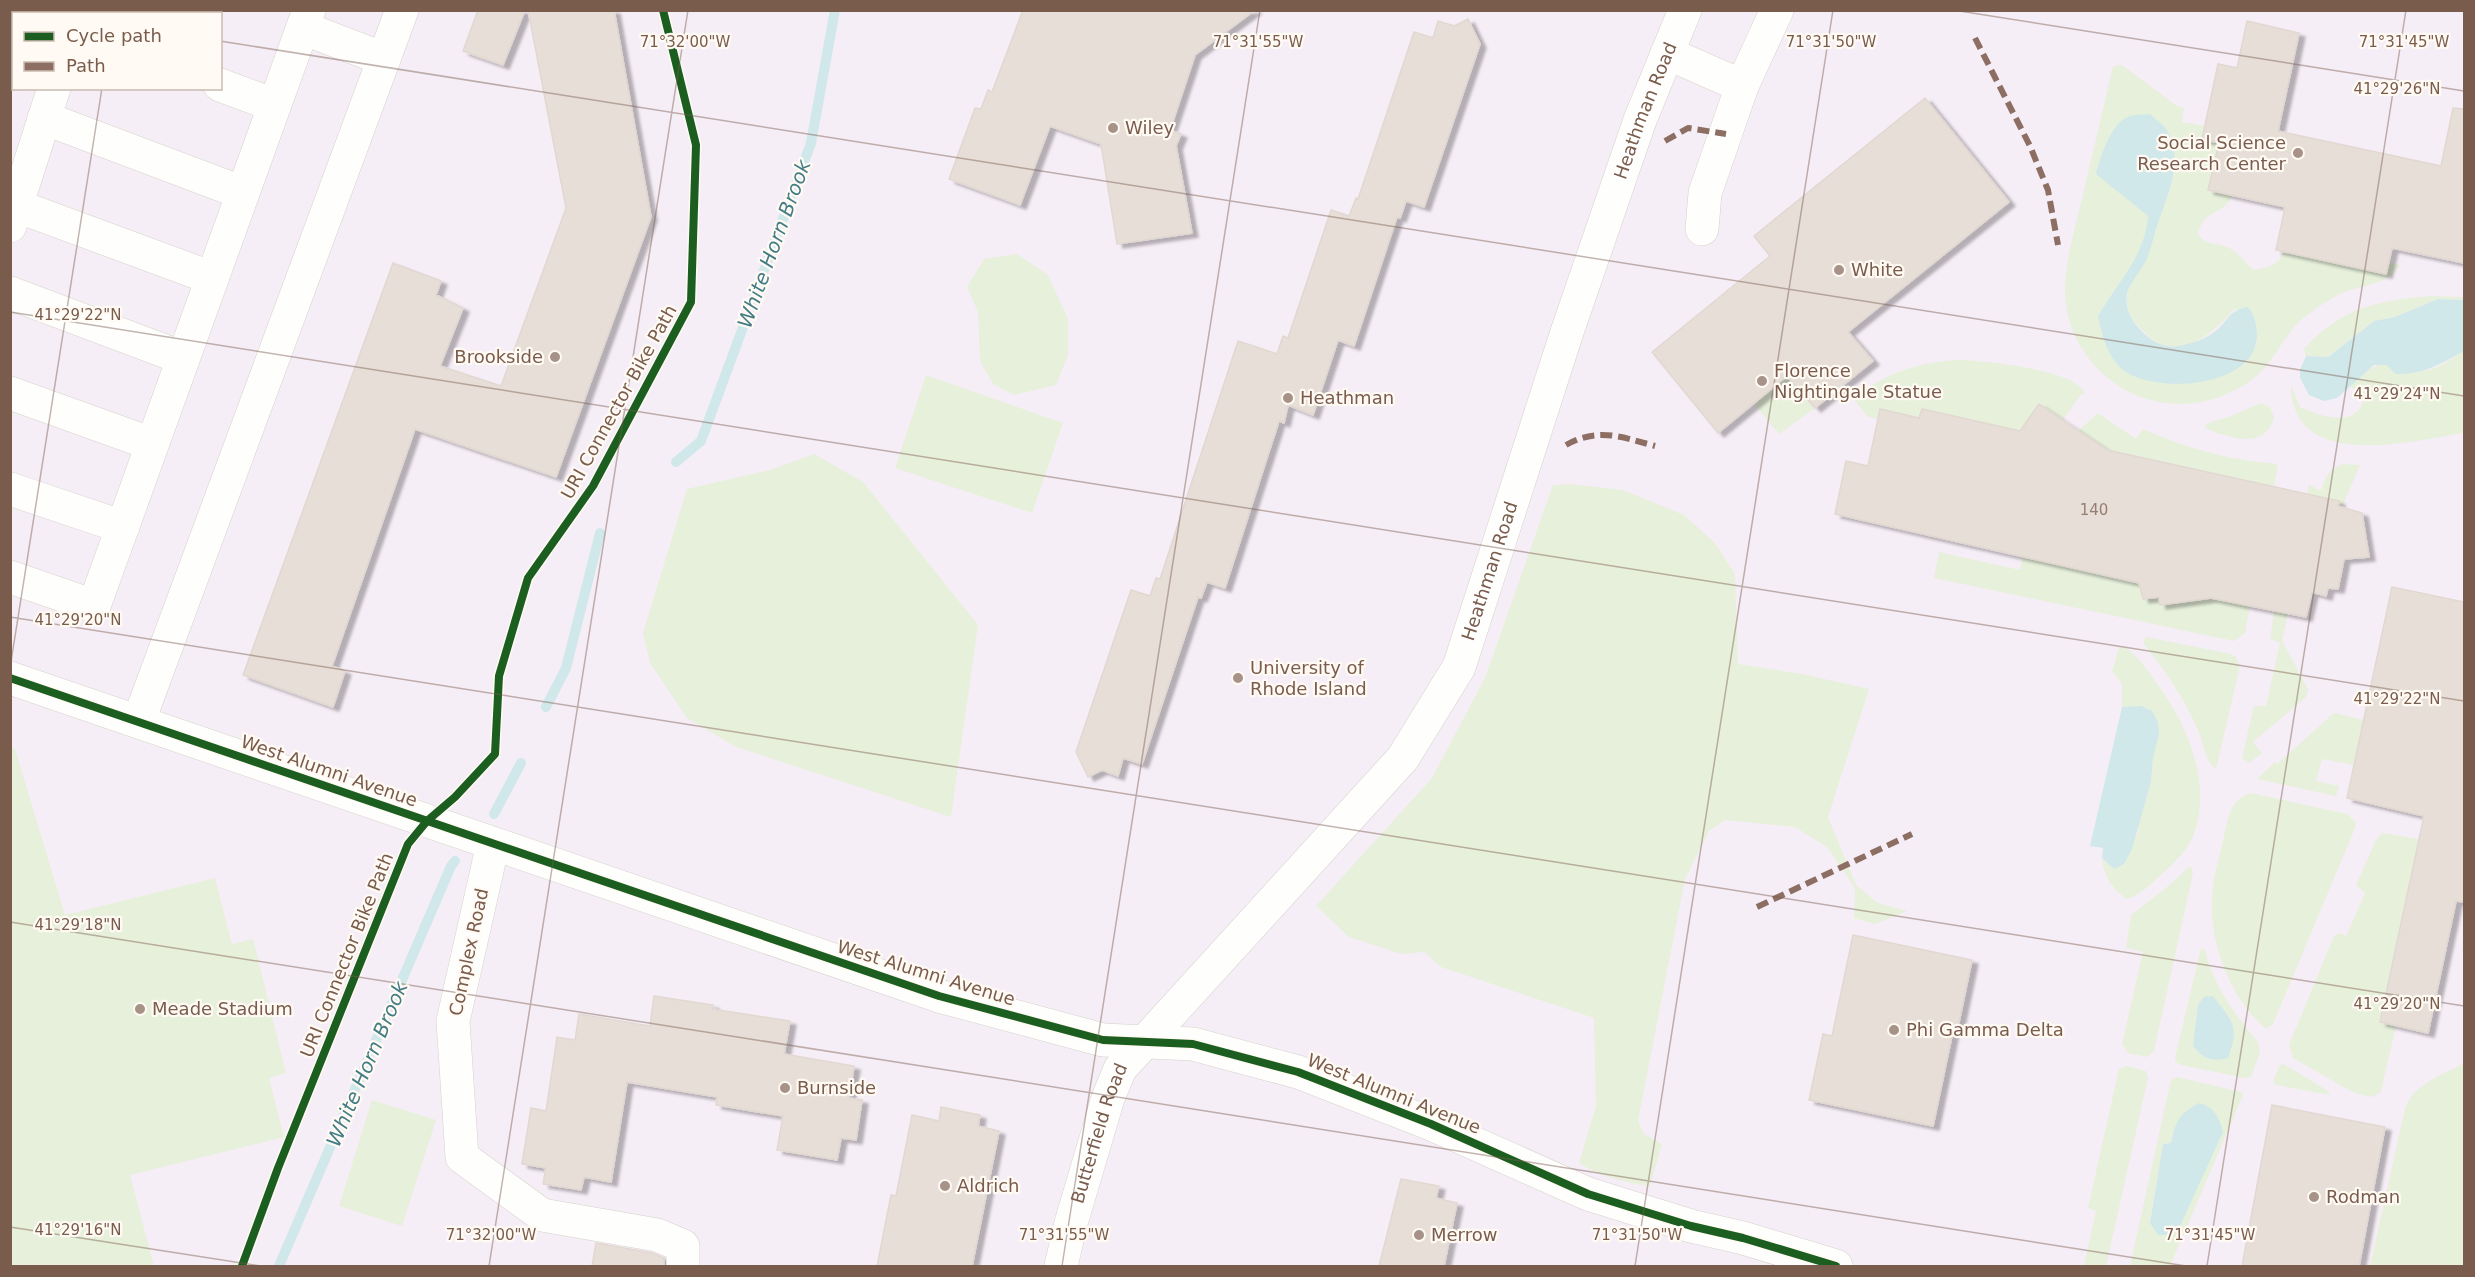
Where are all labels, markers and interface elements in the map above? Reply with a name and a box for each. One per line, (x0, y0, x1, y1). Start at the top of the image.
legend (12, 12, 222, 90)
text: Cycle path (66, 25, 162, 46)
text: 71°32'00"W (640, 33, 730, 51)
text: 71°31'55"W (1213, 33, 1303, 51)
text: 71°31'50"W (1786, 33, 1876, 51)
text: 71°31'45"W (2359, 33, 2449, 51)
street label: Heathman Road (1609, 39, 1681, 182)
text: Path (66, 55, 106, 76)
text: 41°29'26"N (2353, 80, 2441, 98)
place label: Wiley (1125, 117, 1174, 138)
marker: Wiley (1106, 121, 1120, 135)
place label: Social Science Research Center (2137, 132, 2287, 174)
marker: Social Science Research Center (2291, 146, 2305, 160)
water label: White Horn Brook (732, 155, 816, 331)
place label: White (1851, 259, 1903, 280)
marker: White (1832, 263, 1846, 277)
street label: URI Connector Bike Path (556, 301, 681, 503)
text: 41°29'22"N (34, 306, 122, 324)
place label: Brookside (454, 346, 543, 367)
marker: Brookside (548, 350, 562, 364)
place label: Florence Nightingale Statue (1774, 360, 1942, 402)
marker: Florence Nightingale Statue (1755, 374, 1769, 388)
text: 41°29'24"N (2353, 385, 2441, 403)
place label: Heathman (1300, 387, 1394, 408)
marker: Heathman (1281, 391, 1295, 405)
street label: Heathman Road (1457, 499, 1522, 643)
house number: 140 (2080, 501, 2108, 519)
text: 41°29'20"N (34, 611, 122, 629)
place label: University of Rhode Island (1250, 657, 1367, 699)
marker: University of Rhode Island (1231, 671, 1245, 685)
text: 41°29'22"N (2353, 690, 2441, 708)
street label: West Alumni Avenue (238, 730, 420, 811)
street label: URI Connector Bike Path (296, 849, 397, 1060)
street label: Complex Road (445, 886, 492, 1018)
text: 41°29'18"N (34, 916, 122, 934)
street label: West Alumni Avenue (834, 935, 1018, 1010)
water label: White Horn Brook (321, 977, 413, 1150)
text: 41°29'20"N (2353, 995, 2441, 1013)
place label: Meade Stadium (152, 998, 293, 1019)
marker: Meade Stadium (133, 1002, 147, 1016)
place label: Phi Gamma Delta (1906, 1019, 2064, 1040)
marker: Phi Gamma Delta (1887, 1023, 1901, 1037)
street label: West Alumni Avenue (1304, 1049, 1484, 1138)
street label: Butterfield Road (1066, 1060, 1131, 1206)
place label: Burnside (797, 1077, 876, 1098)
marker: Burnside (778, 1081, 792, 1095)
place label: Aldrich (957, 1175, 1019, 1196)
marker: Aldrich (938, 1179, 952, 1193)
place label: Rodman (2326, 1186, 2400, 1207)
marker: Rodman (2307, 1190, 2321, 1204)
text: 41°29'16"N (34, 1221, 122, 1239)
place label: Merrow (1431, 1224, 1497, 1245)
text: 71°32'00"W (446, 1226, 536, 1244)
text: 71°31'55"W (1019, 1226, 1109, 1244)
text: 71°31'50"W (1592, 1226, 1682, 1244)
text: 71°31'45"W (2165, 1226, 2255, 1244)
marker: Merrow (1412, 1228, 1426, 1242)

